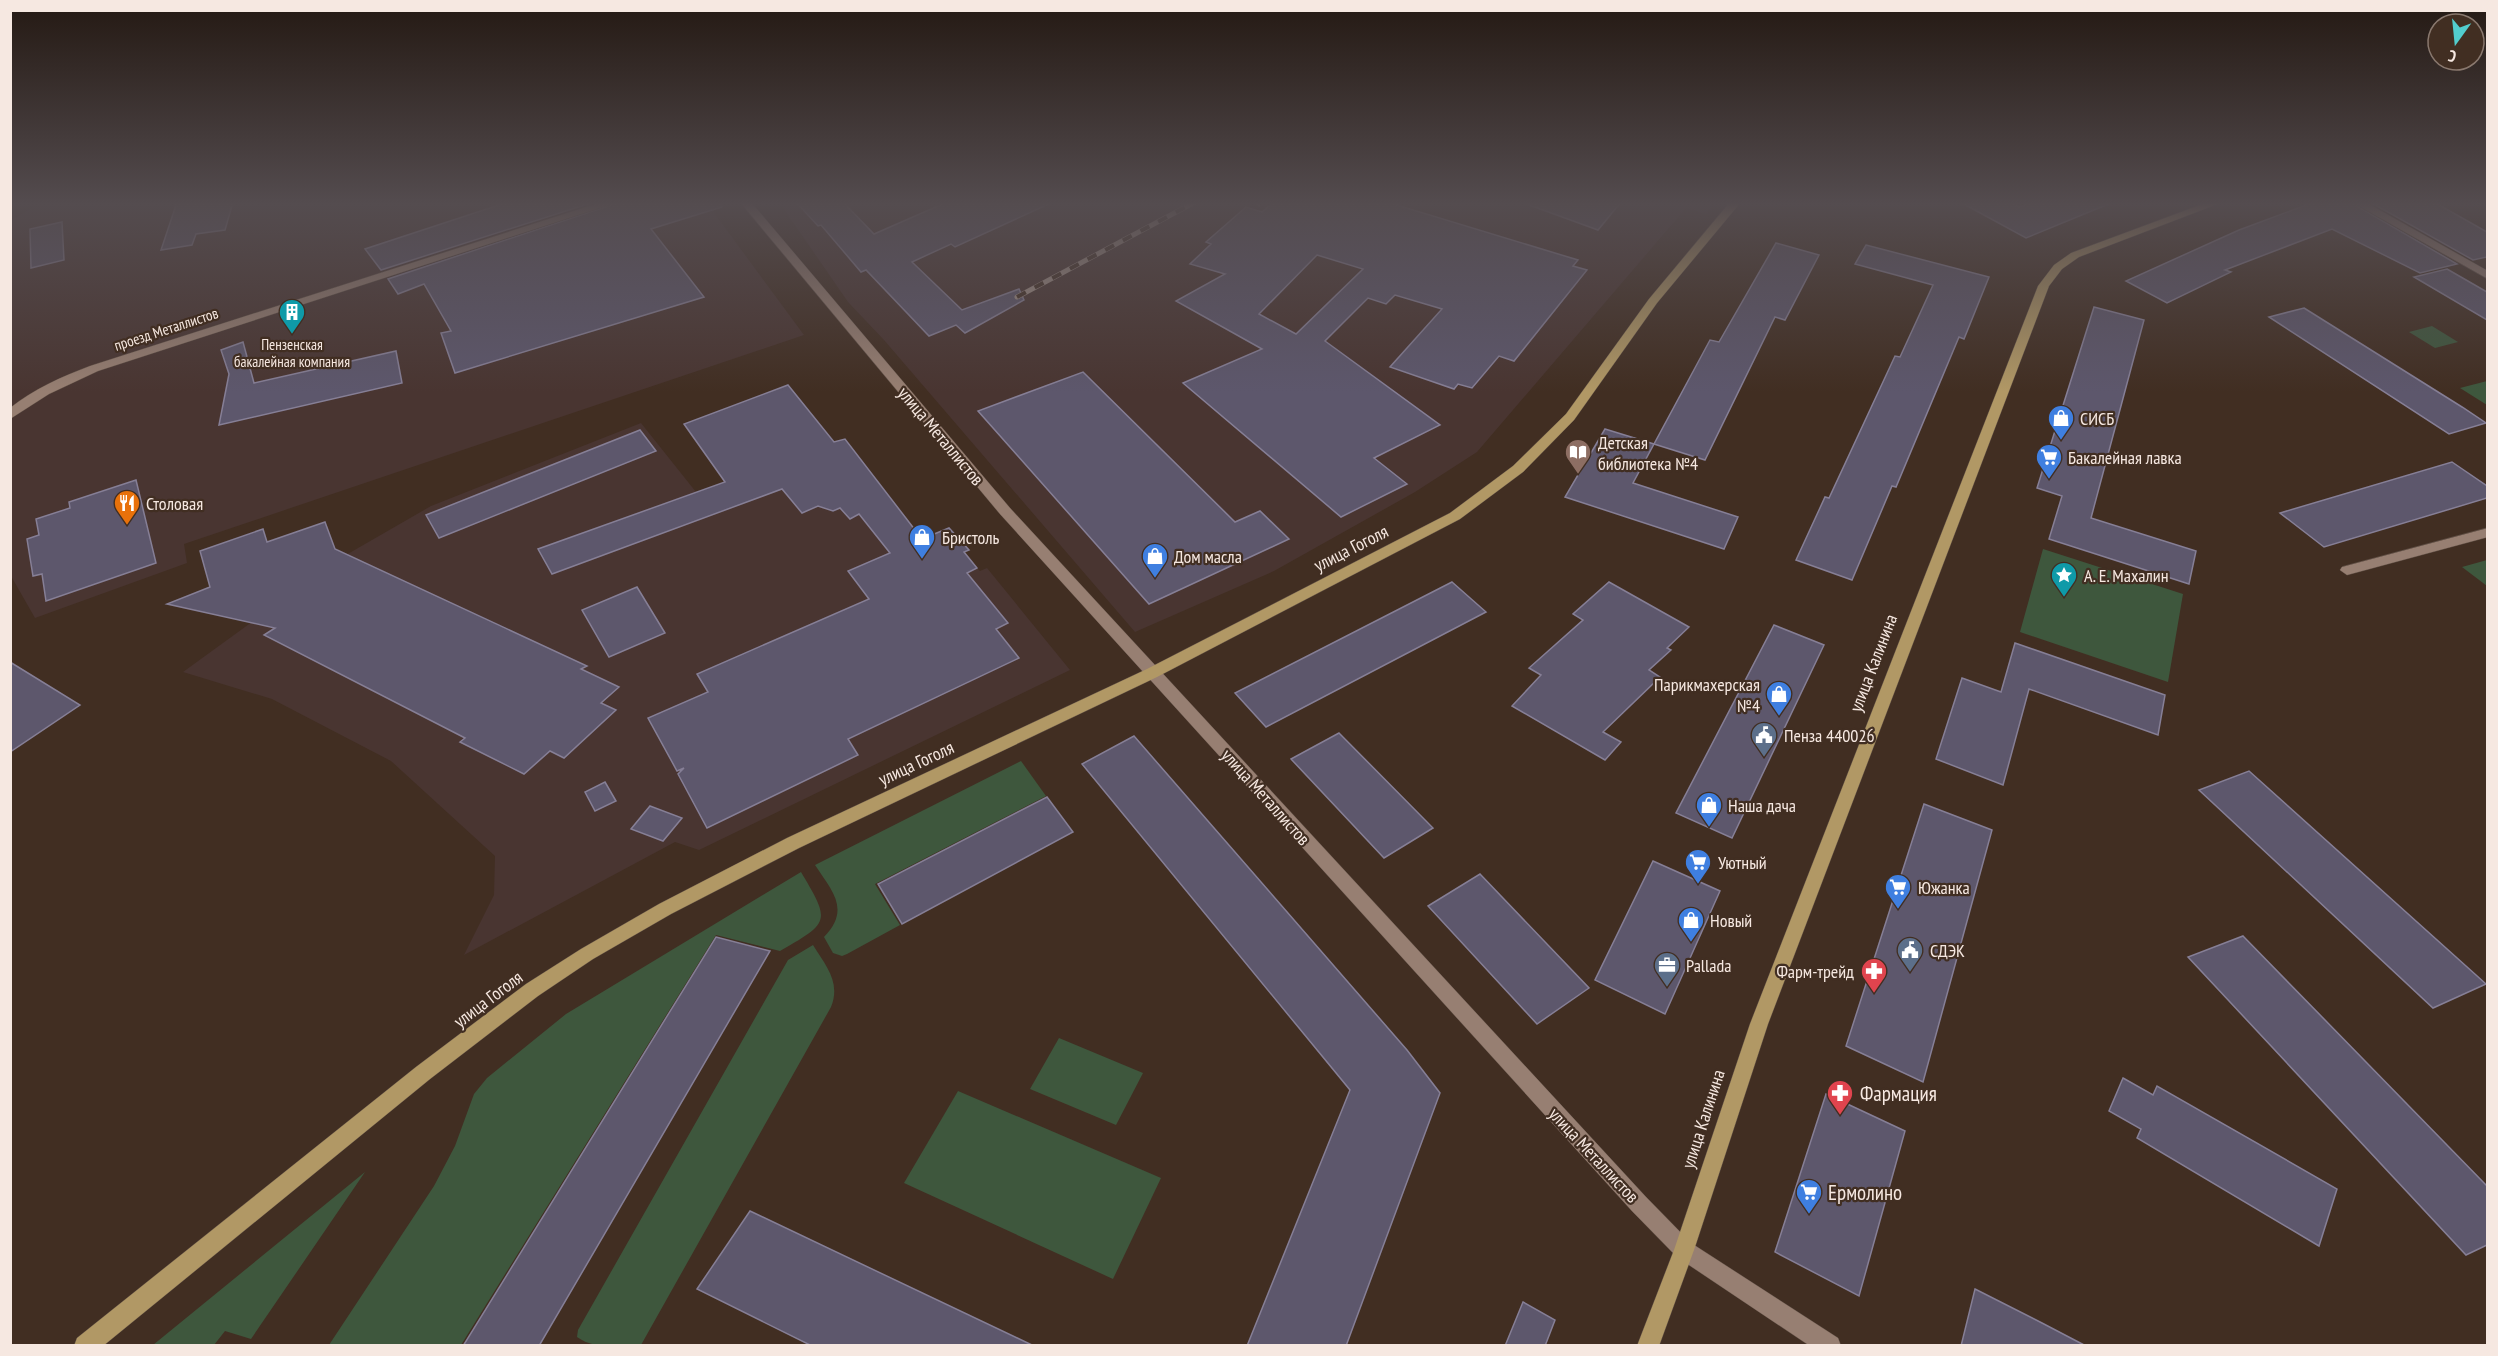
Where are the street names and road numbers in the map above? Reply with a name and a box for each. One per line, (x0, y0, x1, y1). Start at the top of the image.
street label: проезд Металлистов (112, 303, 220, 355)
street label: улица Металлистов (893, 382, 989, 490)
street label: улица Гоголя (1310, 519, 1392, 577)
street label: улица Калинина (1844, 611, 1902, 715)
street label: улица Гоголя (875, 736, 957, 790)
street label: улица Металлистов (1217, 744, 1315, 850)
street label: улица Гоголя (449, 966, 527, 1032)
street label: улица Калинина (1676, 1067, 1730, 1171)
street label: улица Металлистов (1544, 1103, 1644, 1207)

